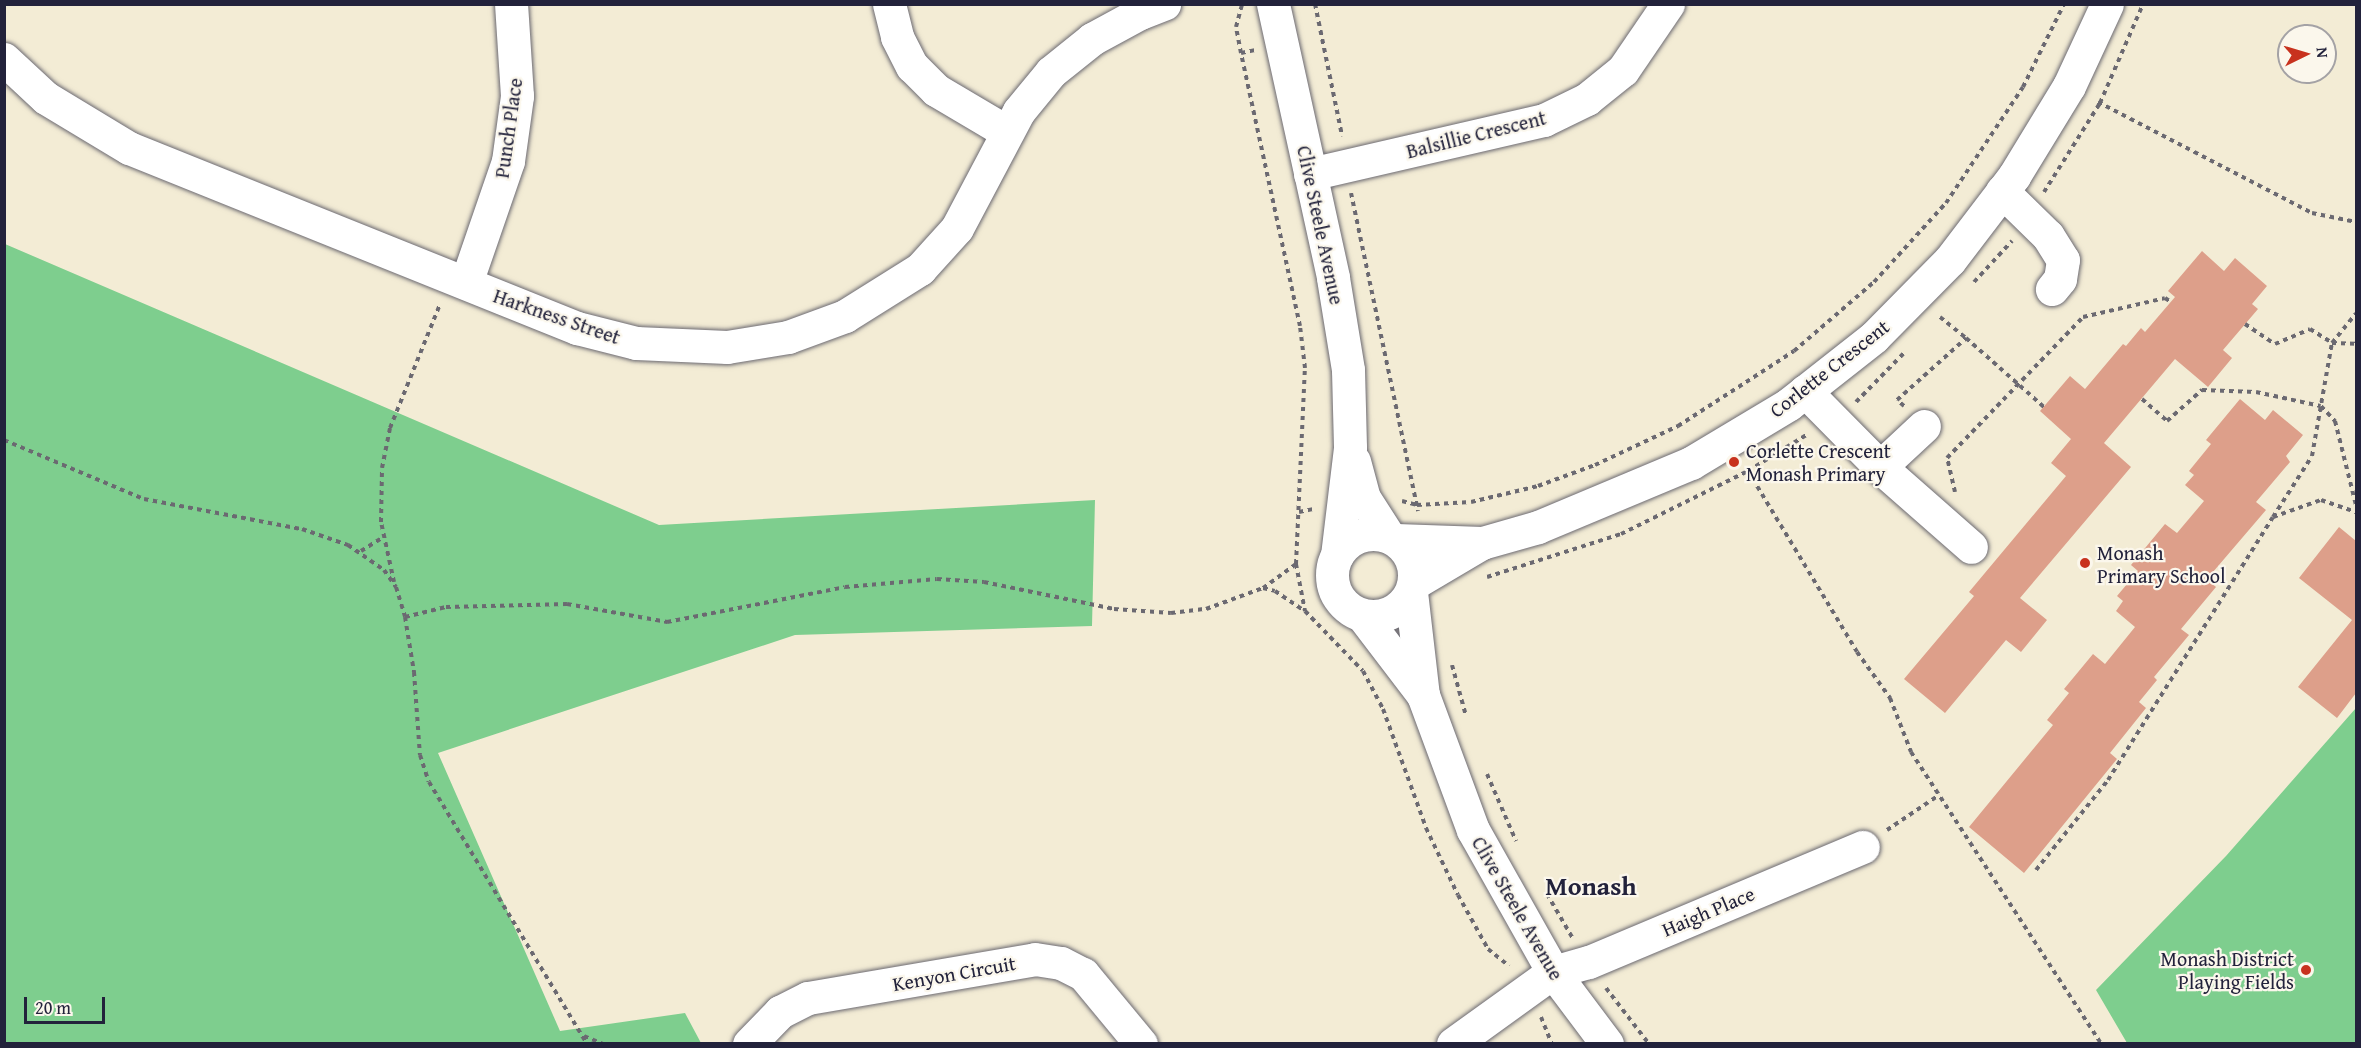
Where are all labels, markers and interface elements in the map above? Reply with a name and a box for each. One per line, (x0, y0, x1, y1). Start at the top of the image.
north arrow (2277, 24, 2337, 84)
text: N (2311, 46, 2335, 59)
street label: Punch Place (489, 76, 527, 180)
street label: Balsillie Crescent (1404, 105, 1548, 163)
street label: Clive Steele Avenue (1292, 143, 1350, 307)
street label: Harkness Street (490, 283, 624, 349)
street label: Corlette Crescent (1765, 314, 1893, 422)
place label: Corlette Crescent Monash Primary (1746, 438, 1891, 485)
marker: Corlette Crescent Monash Primary (1727, 455, 1741, 469)
place label: Monash Primary School (2097, 540, 2226, 587)
marker: Monash Primary School (2078, 556, 2092, 570)
street label: Clive Steele Avenue (1467, 832, 1569, 984)
district label: Monash (1545, 870, 1637, 902)
street label: Haigh Place (1658, 881, 1758, 941)
place label: Monash District Playing Fields (2161, 946, 2294, 993)
street label: Kenyon Circuit (891, 950, 1017, 996)
marker: Monash District Playing Fields (2299, 963, 2313, 977)
scale bar (27, 985, 108, 1023)
text: 20 m (35, 994, 71, 1021)

